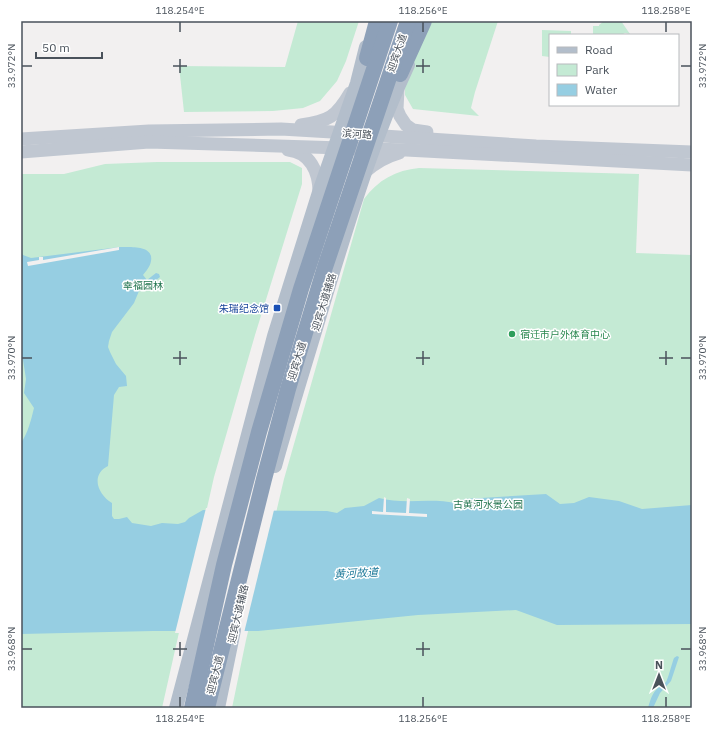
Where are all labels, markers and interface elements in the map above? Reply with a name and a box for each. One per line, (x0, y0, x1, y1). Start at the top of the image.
text: 118.254°E (155, 4, 205, 17)
text: 118.256°E (398, 4, 448, 17)
text: 118.258°E (641, 4, 691, 17)
street label: 迎宾大道 (384, 32, 410, 74)
scale bar (36, 34, 102, 60)
legend (549, 34, 679, 106)
text: 50 m (42, 40, 70, 55)
text: Road (585, 42, 613, 57)
text: 33.972°N (5, 44, 18, 88)
text: 33.972°N (696, 44, 709, 88)
text: Park (585, 62, 610, 77)
text: Water (585, 82, 618, 97)
street label: 滨河路 (342, 126, 372, 142)
street label: 迎宾大道辅路 (309, 271, 339, 333)
park label: 幸福园林 (123, 279, 163, 292)
place label: 朱瑞纪念馆 (219, 302, 269, 315)
marker: 朱瑞纪念馆 (272, 303, 282, 313)
place label: 宿迁市户外体育中心 (520, 328, 610, 341)
marker: 宿迁市户外体育中心 (507, 329, 517, 339)
text: 33.970°N (5, 336, 18, 380)
text: 33.970°N (696, 336, 709, 380)
street label: 迎宾大道 (285, 340, 309, 382)
park label: 古黄河水景公园 (453, 498, 523, 511)
water label: 黄河故道 (334, 565, 380, 581)
street label: 迎宾大道辅路 (225, 583, 251, 645)
text: 33.968°N (5, 627, 18, 671)
text: 33.968°N (696, 627, 709, 671)
street label: 迎宾大道 (204, 654, 226, 696)
north arrow (639, 655, 679, 695)
text: N (655, 658, 663, 672)
text: 118.254°E (155, 712, 205, 725)
text: 118.256°E (398, 712, 448, 725)
text: 118.258°E (641, 712, 691, 725)

